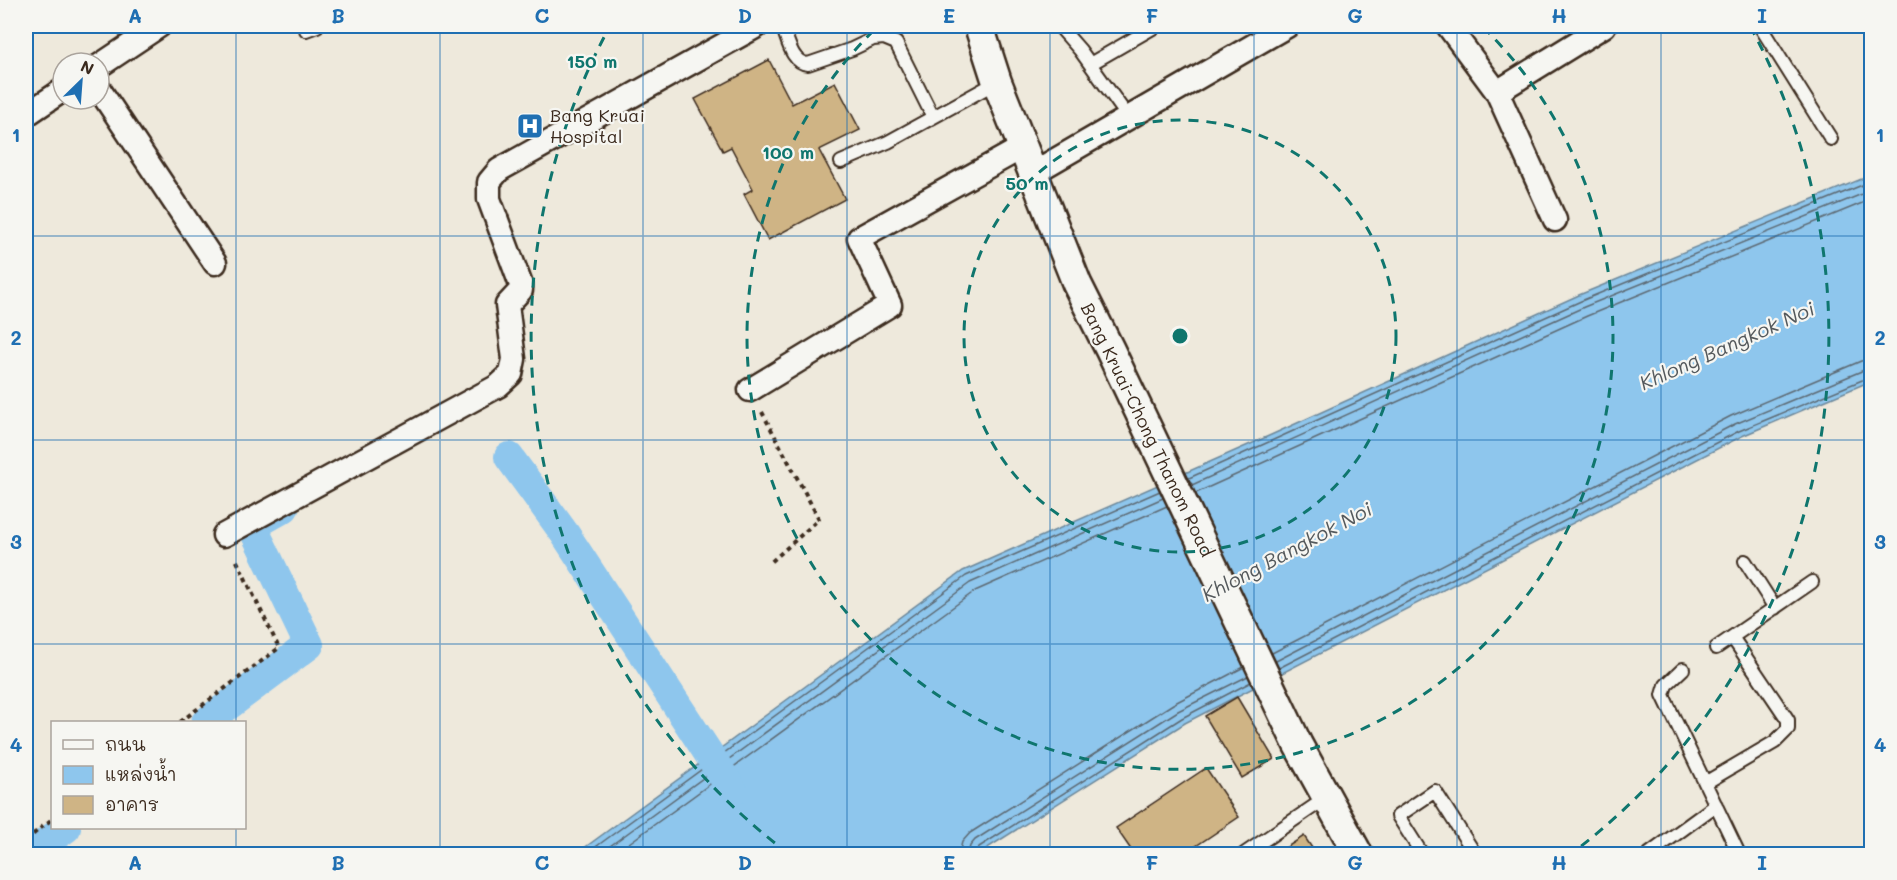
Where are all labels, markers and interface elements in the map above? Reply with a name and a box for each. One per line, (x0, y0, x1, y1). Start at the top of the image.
text: A (128, 2, 142, 28)
text: B (331, 2, 345, 28)
text: C (535, 2, 550, 28)
text: D (738, 2, 752, 28)
text: E (943, 2, 955, 28)
text: F (1146, 2, 1159, 28)
text: G (1347, 2, 1363, 28)
text: H (1551, 2, 1567, 28)
text: I (1757, 2, 1767, 28)
text: 150 m (567, 49, 617, 73)
north arrow (51, 51, 111, 111)
text: N (78, 55, 97, 79)
place label: Bang Kruai Hospital (550, 103, 645, 148)
hospital icon: Bang Kruai Hospital (515, 111, 545, 141)
text: 1 (12, 121, 20, 147)
text: 1 (1876, 121, 1884, 147)
text: 100 m (762, 140, 814, 164)
text: 50 m (1006, 171, 1048, 195)
water label: Khlong Bangkok Noi (1635, 294, 1819, 395)
street label: Bang Kruai-Chong Thanom Road (1076, 299, 1220, 560)
text: 2 (10, 324, 22, 350)
text: 2 (1874, 324, 1886, 350)
centre of rings (1170, 326, 1190, 346)
water label: Khlong Bangkok Noi (1197, 495, 1377, 607)
text: 3 (10, 528, 22, 554)
text: 3 (1874, 528, 1886, 554)
legend (51, 721, 246, 829)
text: 4 (10, 731, 23, 757)
text: 4 (1874, 731, 1887, 757)
text: ถนน (105, 732, 146, 756)
text: แหล่งน้ำ (105, 758, 176, 786)
text: อาคาร (105, 792, 159, 816)
text: A (128, 849, 142, 875)
text: B (331, 849, 345, 875)
text: C (535, 849, 550, 875)
text: D (738, 849, 752, 875)
text: E (943, 849, 955, 875)
text: F (1146, 849, 1159, 875)
text: G (1347, 849, 1363, 875)
text: H (1551, 849, 1567, 875)
text: I (1757, 849, 1767, 875)

